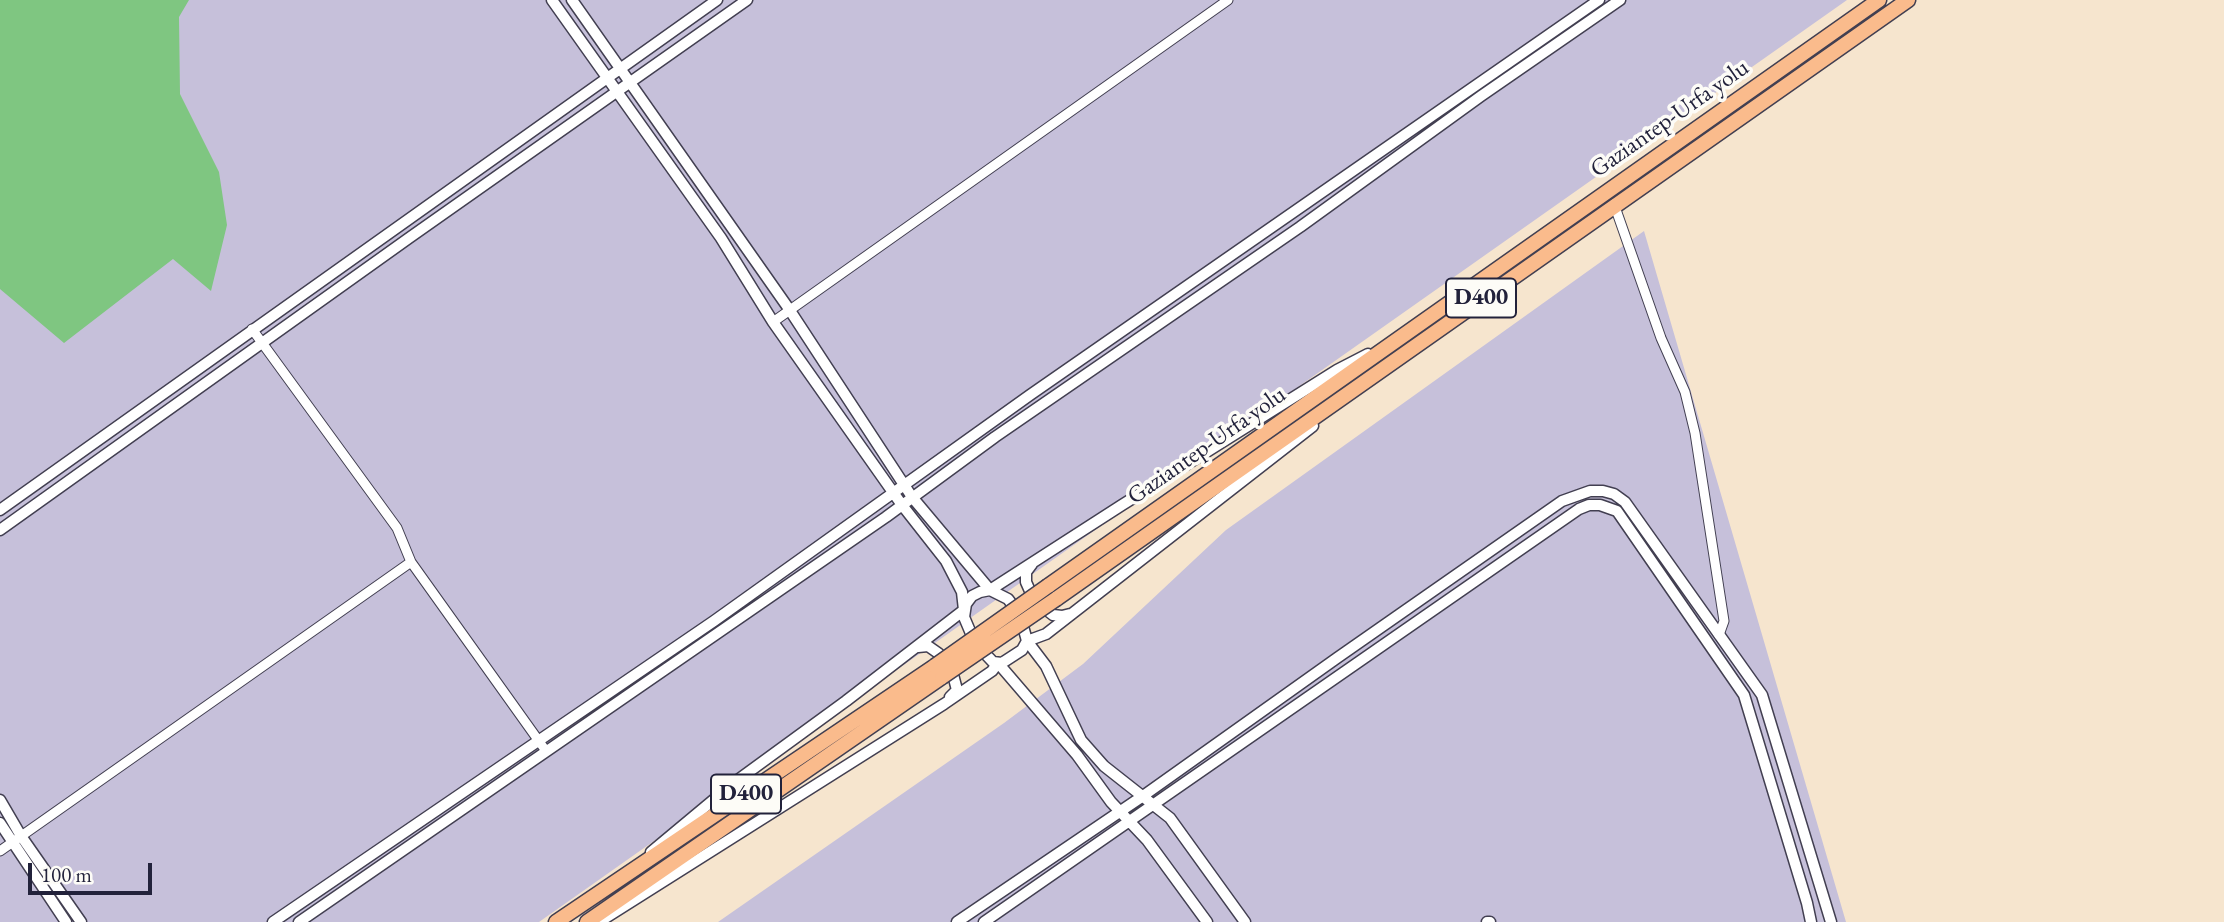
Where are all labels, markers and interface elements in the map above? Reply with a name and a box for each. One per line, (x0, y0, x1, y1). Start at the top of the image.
street label: Gaziantep-Urfa yolu (1585, 54, 1755, 184)
road number: D400 (1446, 278, 1516, 318)
street label: Gaziantep-Urfa yolu (1122, 381, 1292, 511)
road number: D400 (711, 774, 781, 814)
scale bar (32, 848, 156, 892)
text: 100 m (41, 861, 92, 888)

